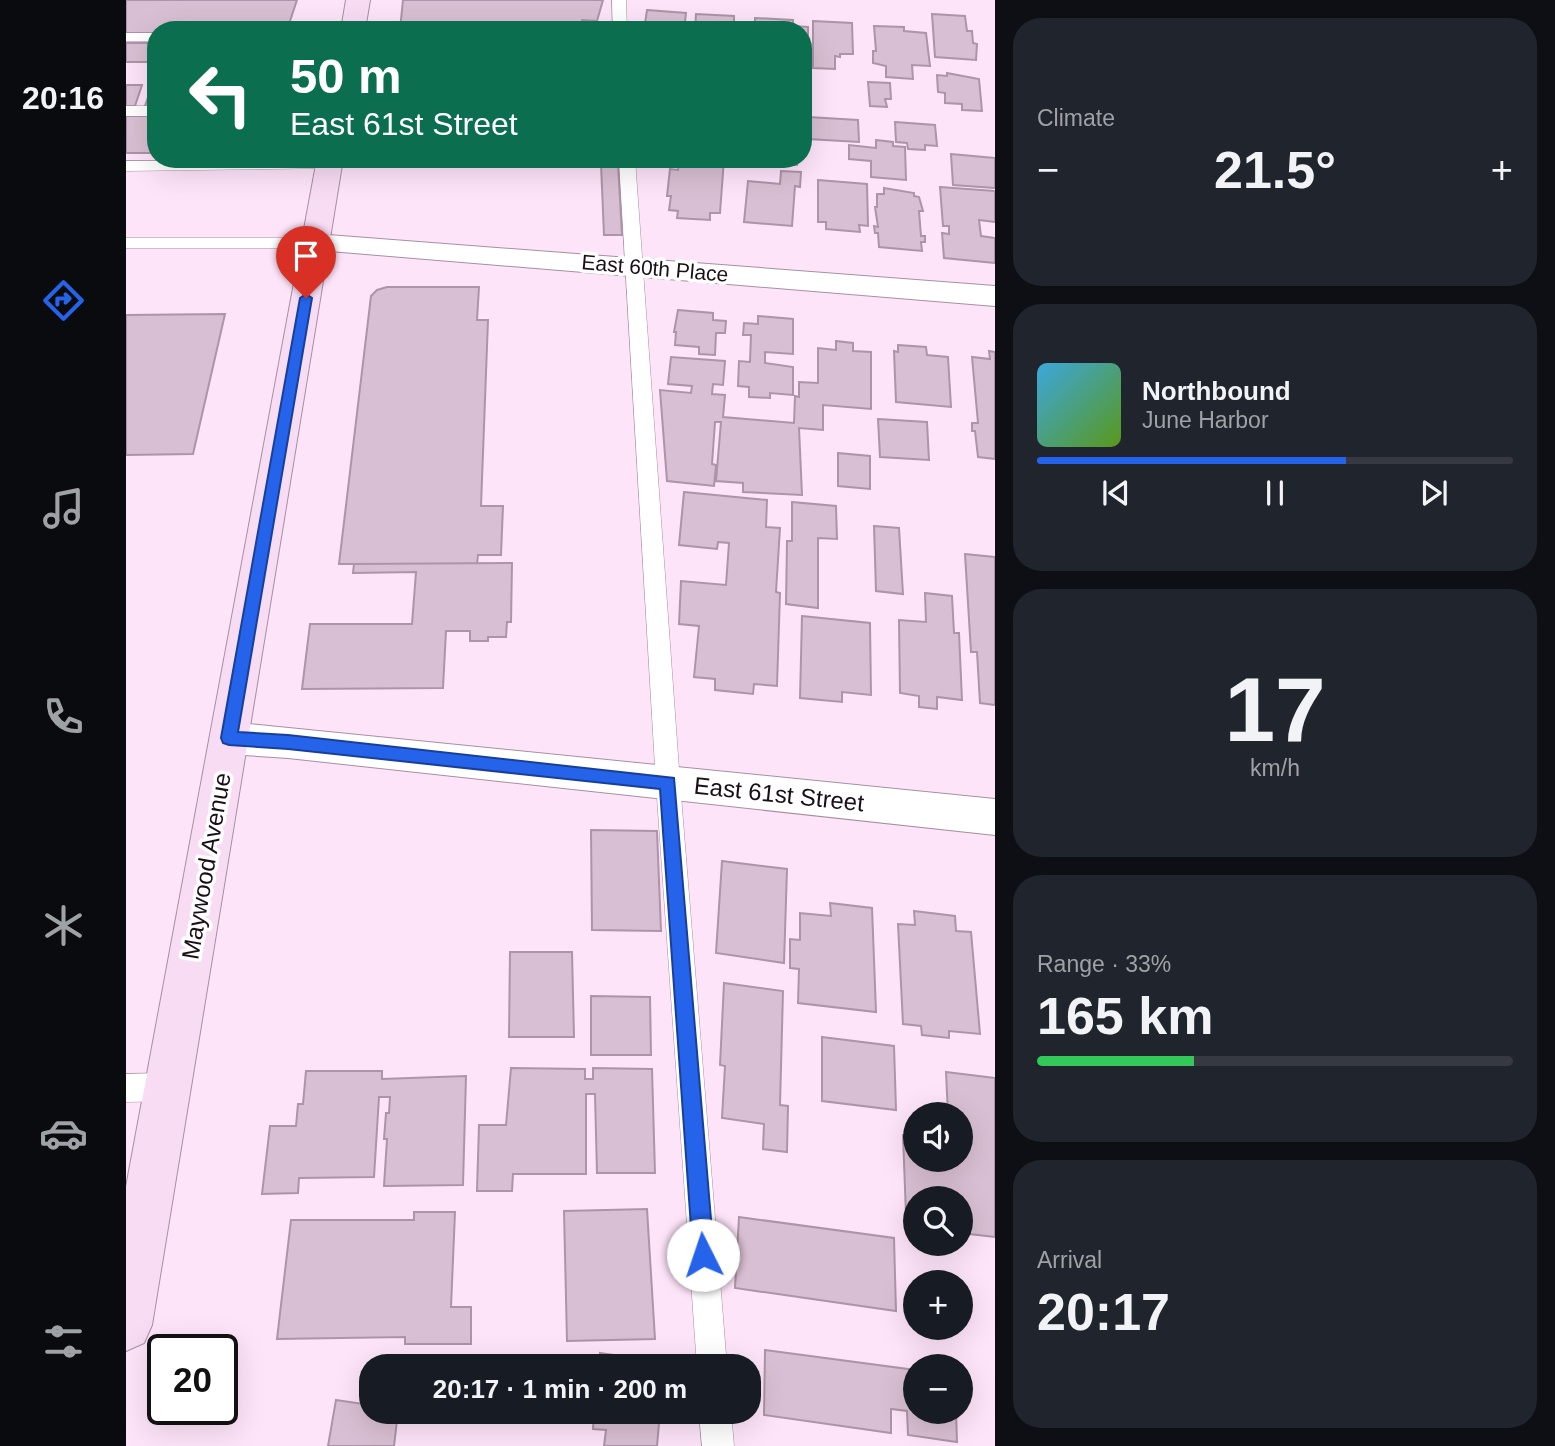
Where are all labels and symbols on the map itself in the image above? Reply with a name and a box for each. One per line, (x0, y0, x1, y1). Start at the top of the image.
pin (276, 226, 336, 298)
street label: East 60th Place (581, 250, 729, 286)
street label: Maywood Avenue (176, 771, 236, 961)
street label: East 61st Street (693, 772, 866, 816)
position arrow (666, 1218, 740, 1292)
speed limit sign: 20 (147, 1334, 238, 1425)

